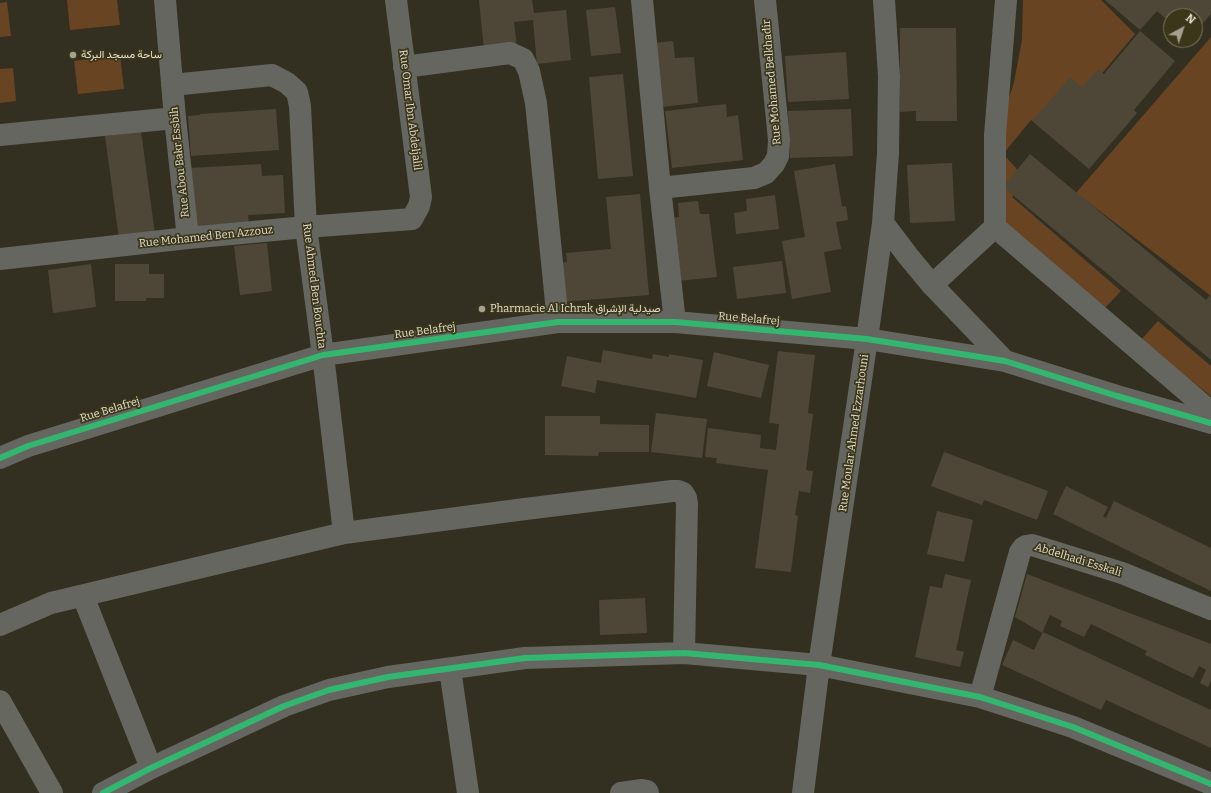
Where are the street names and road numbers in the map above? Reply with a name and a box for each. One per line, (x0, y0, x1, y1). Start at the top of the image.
street label: Rue Mohamed Belkhadir (760, 19, 784, 145)
street label: Rue Omar Ibn Abdeljalil (396, 49, 424, 171)
street label: Rue Abou Bakr Essbih (168, 106, 192, 218)
street label: Rue Mohamed Ben Azzouz (138, 223, 274, 251)
street label: Rue Ahmed Ben Bouchta (300, 223, 328, 349)
street label: Rue Belafrej (718, 310, 780, 328)
street label: Rue Belafrej (394, 320, 456, 342)
street label: Rue Moular Ahmed Ezzarhouni (836, 353, 872, 513)
street label: Rue Belafrej (79, 395, 141, 425)
street label: Abdelhadi Esskali (1033, 541, 1123, 579)

